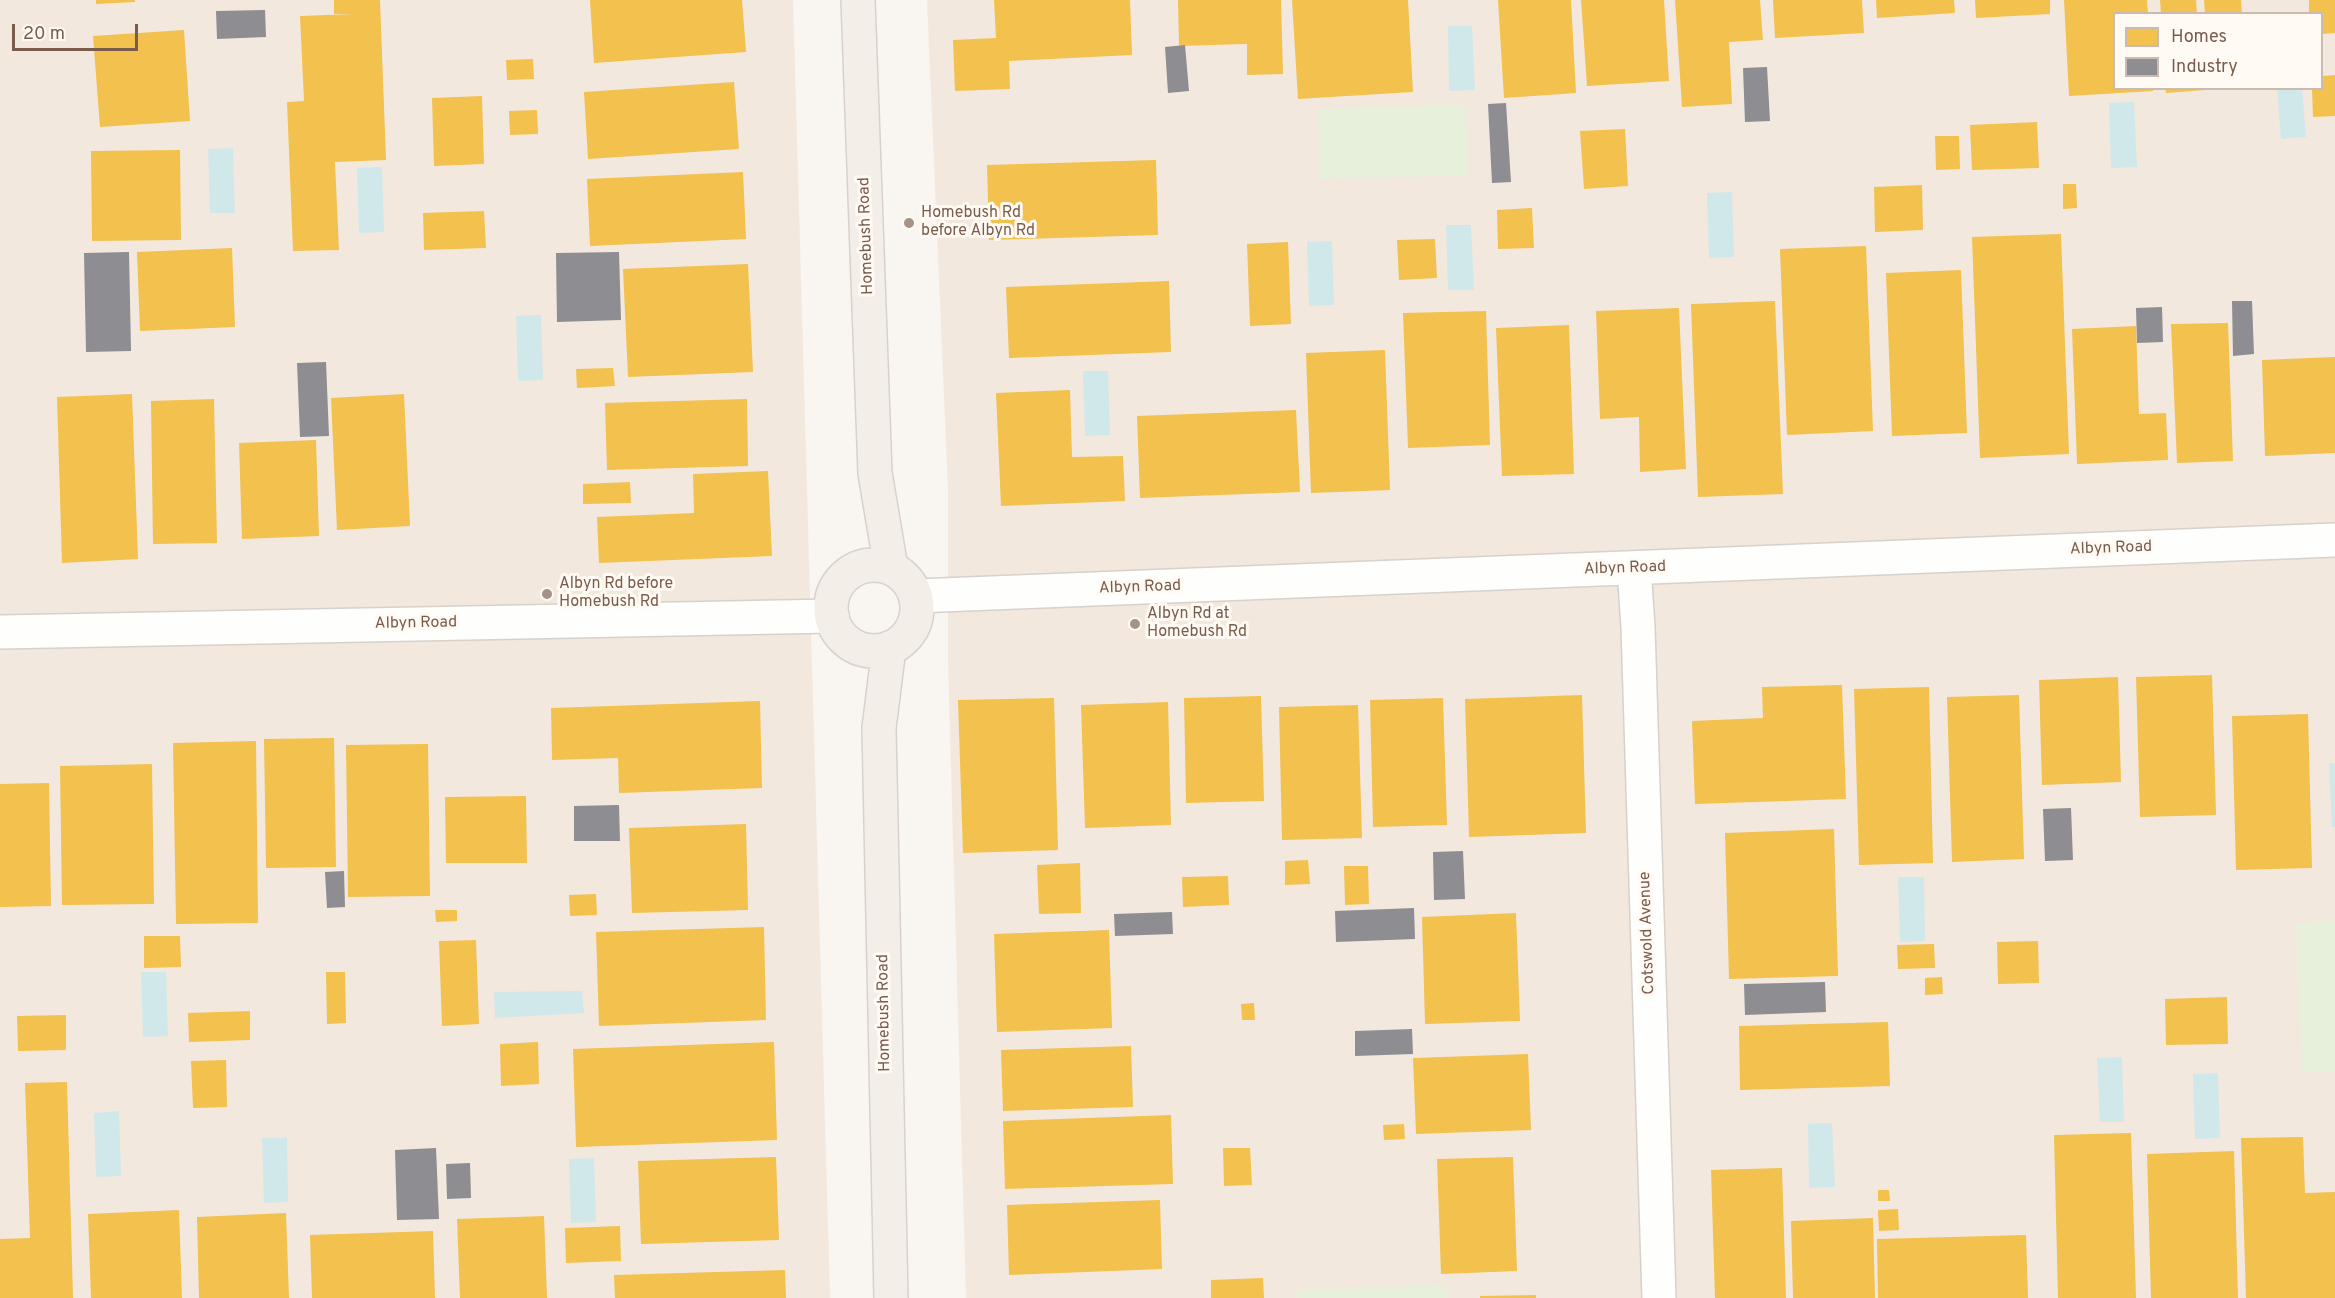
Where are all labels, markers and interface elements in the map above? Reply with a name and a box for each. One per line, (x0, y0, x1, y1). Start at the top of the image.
scale bar (15, 12, 141, 50)
legend (2113, 12, 2323, 90)
text: 20 m (23, 23, 65, 46)
text: Homes (2171, 26, 2227, 49)
text: Industry (2171, 56, 2238, 79)
street label: Homebush Road (855, 177, 879, 295)
place label: Homebush Rd before Albyn Rd (921, 204, 1035, 242)
marker: Homebush Rd before Albyn Rd (902, 216, 916, 230)
street label: Albyn Road (2069, 538, 2153, 560)
street label: Albyn Road (1583, 558, 1667, 580)
place label: Albyn Rd before Homebush Rd (559, 575, 673, 613)
street label: Albyn Road (1098, 577, 1182, 599)
marker: Albyn Rd before Homebush Rd (540, 587, 554, 601)
place label: Albyn Rd at Homebush Rd (1147, 605, 1247, 643)
street label: Albyn Road (375, 614, 457, 634)
marker: Albyn Rd at Homebush Rd (1128, 617, 1142, 631)
street label: Cotswold Avenue (1636, 871, 1660, 995)
street label: Homebush Road (874, 954, 896, 1072)

